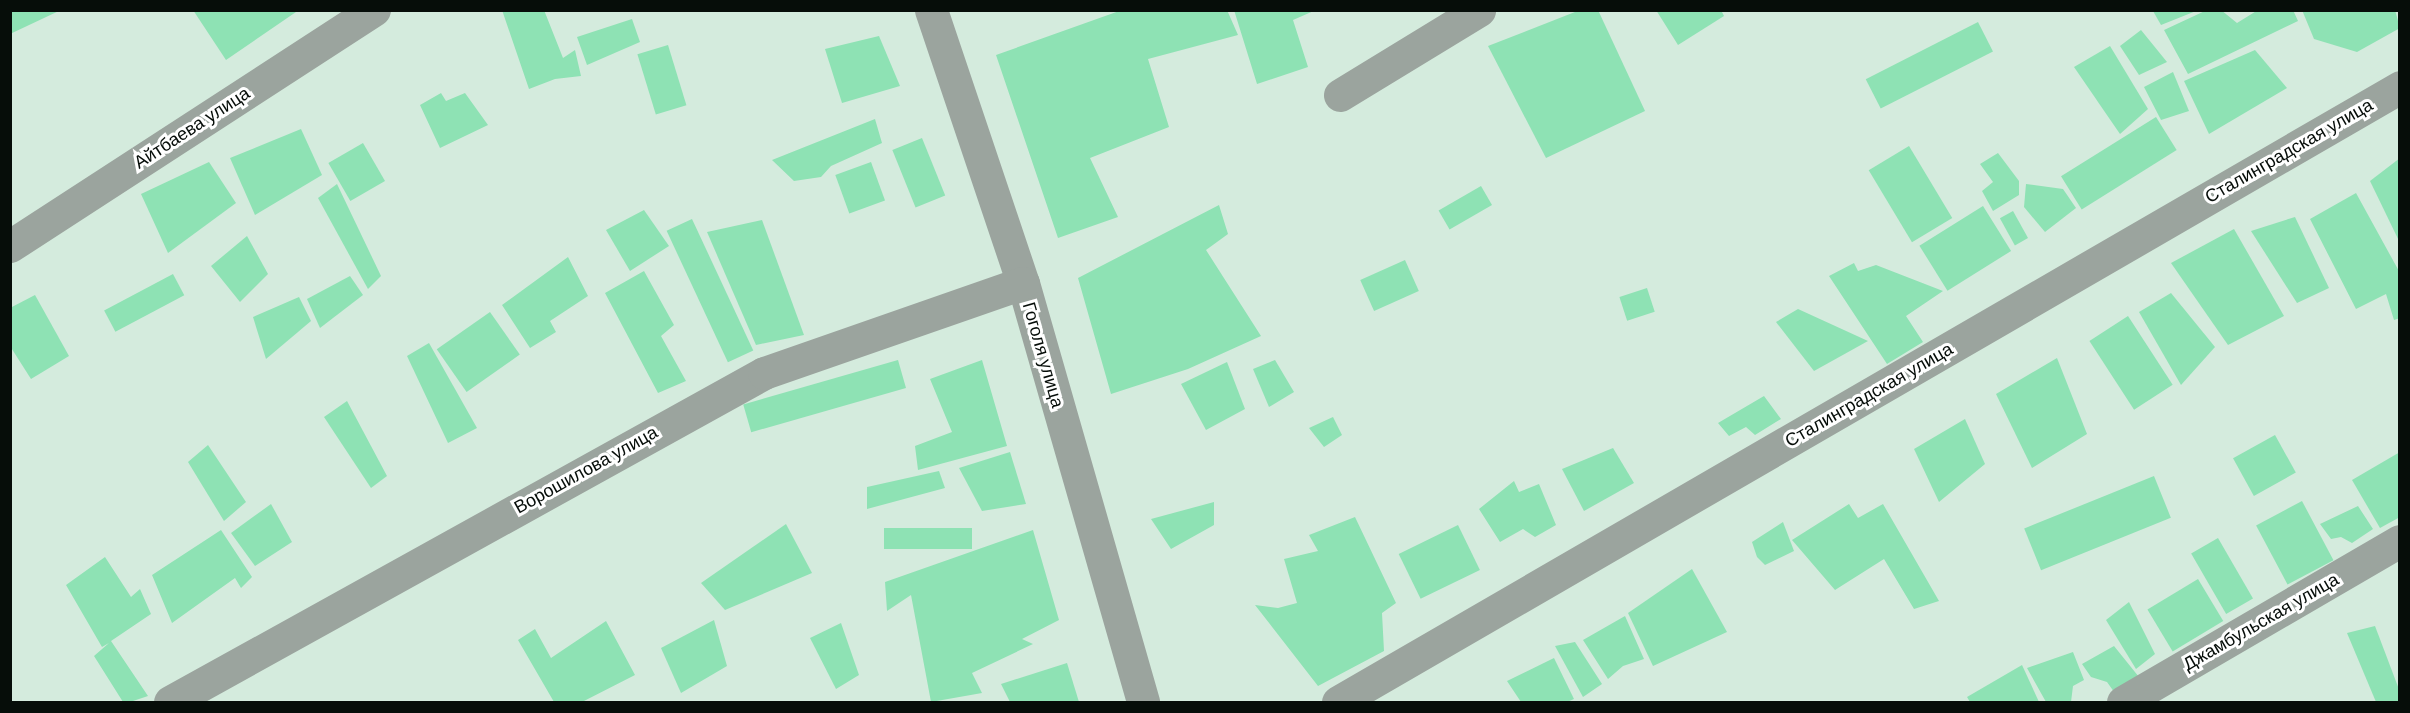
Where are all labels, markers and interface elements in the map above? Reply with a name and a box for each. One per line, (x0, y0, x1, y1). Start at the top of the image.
street label: Айтбаева улица (130, 82, 254, 174)
street label: Сталинградская улица (2201, 94, 2377, 208)
street label: Гоголя улица (1018, 300, 1068, 410)
street label: Сталинградская улица (1781, 338, 1957, 452)
street label: Ворошилова улица (510, 422, 662, 518)
street label: Джамбульская улица (2179, 569, 2343, 675)

